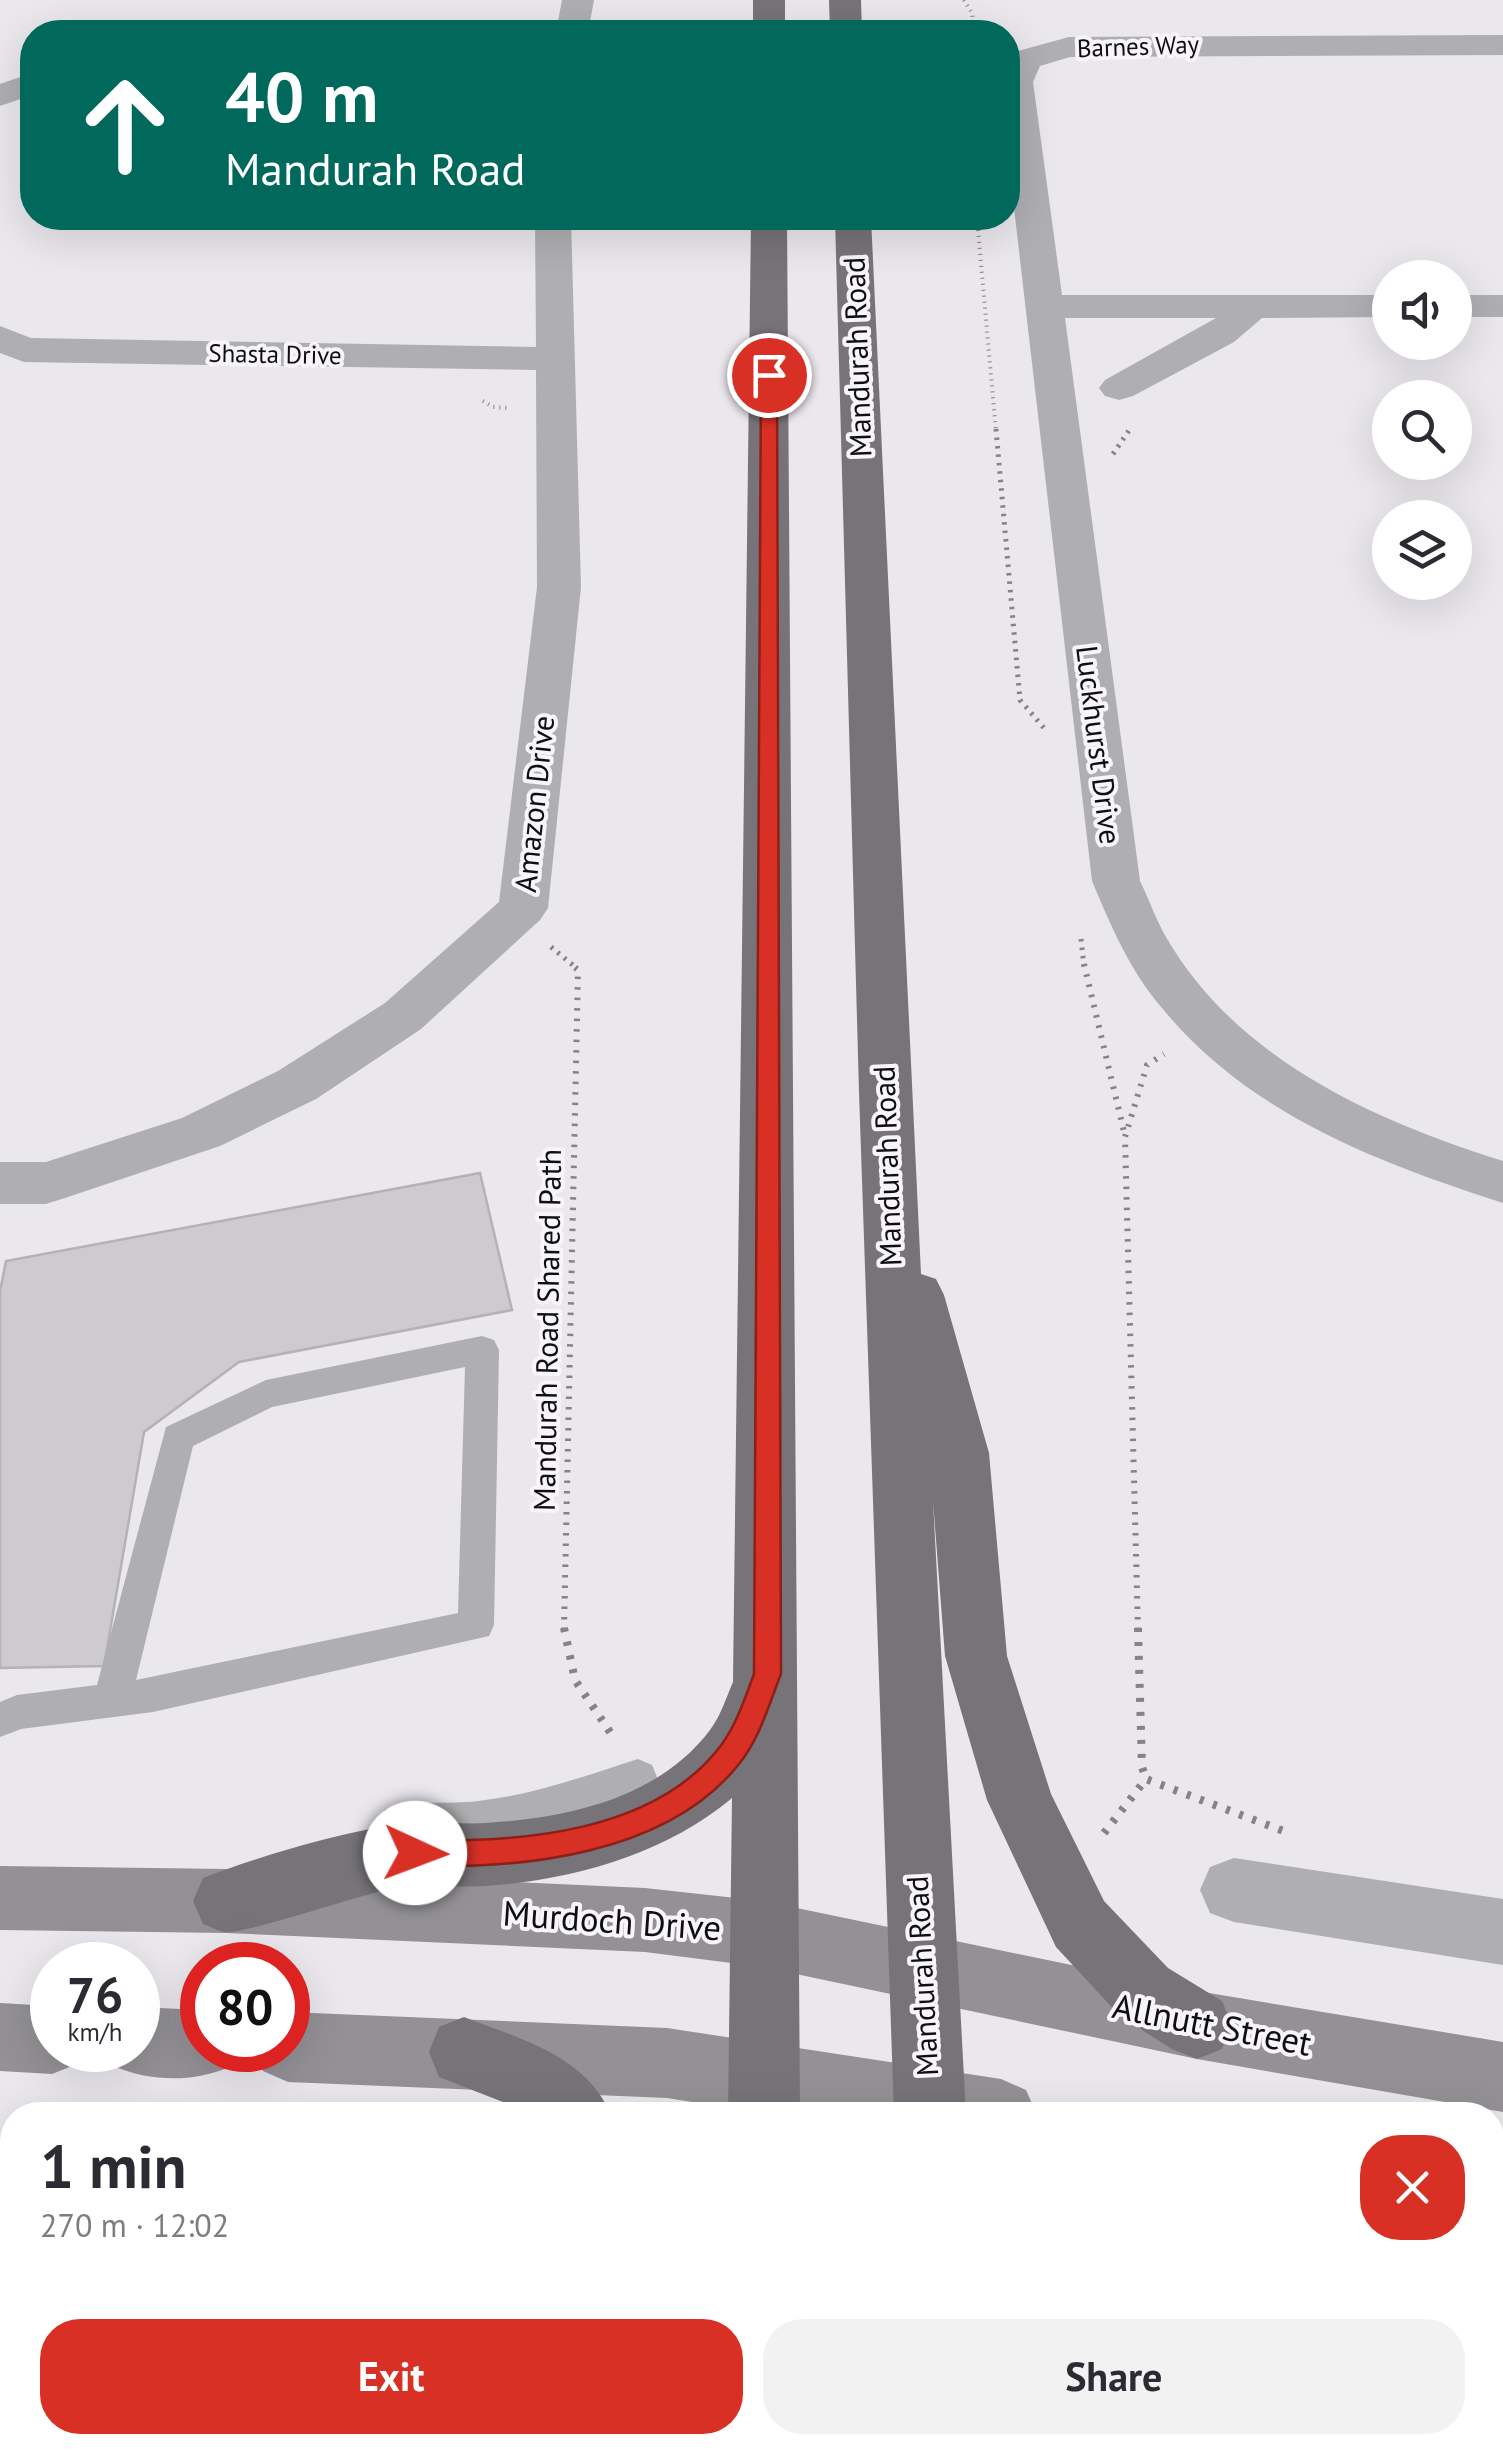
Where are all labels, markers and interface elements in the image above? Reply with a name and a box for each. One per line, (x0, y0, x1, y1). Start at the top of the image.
street label: Barnes Way (1076, 28, 1200, 64)
text: 40 m (225, 51, 378, 141)
icon: ahead (60, 60, 190, 190)
text: Mandurah Road (225, 139, 526, 197)
street label: Mandurah Road (834, 256, 879, 458)
map controls (1372, 260, 1472, 600)
button: sound (1372, 260, 1472, 360)
pin (727, 333, 812, 418)
street label: Shasta Drive (208, 337, 342, 371)
icon: arrive (742, 348, 797, 403)
button: search (1372, 380, 1472, 480)
button: layers (1372, 500, 1472, 600)
street label: Luckhurst Drive (1068, 643, 1131, 846)
street label: Amazon Drive (505, 714, 562, 894)
street label: Mandurah Road (864, 1065, 909, 1267)
street label: Mandurah Road Shared Path (524, 1148, 569, 1511)
position arrow (363, 1801, 467, 1905)
street label: Mandurah Road (897, 1875, 946, 2077)
street label: Murdoch Drive (501, 1889, 723, 1951)
speed limit sign: 80 (180, 1942, 310, 2072)
text: 76 (67, 1962, 123, 2027)
street label: Allnutt Street (1109, 1982, 1316, 2066)
text: km/h (68, 2016, 122, 2048)
text: 1 min (40, 2127, 186, 2205)
button: close (1360, 2135, 1465, 2240)
text: 270 m · 12:02 (40, 2204, 229, 2246)
button: Exit (40, 2319, 743, 2434)
button: Share (763, 2319, 1465, 2434)

